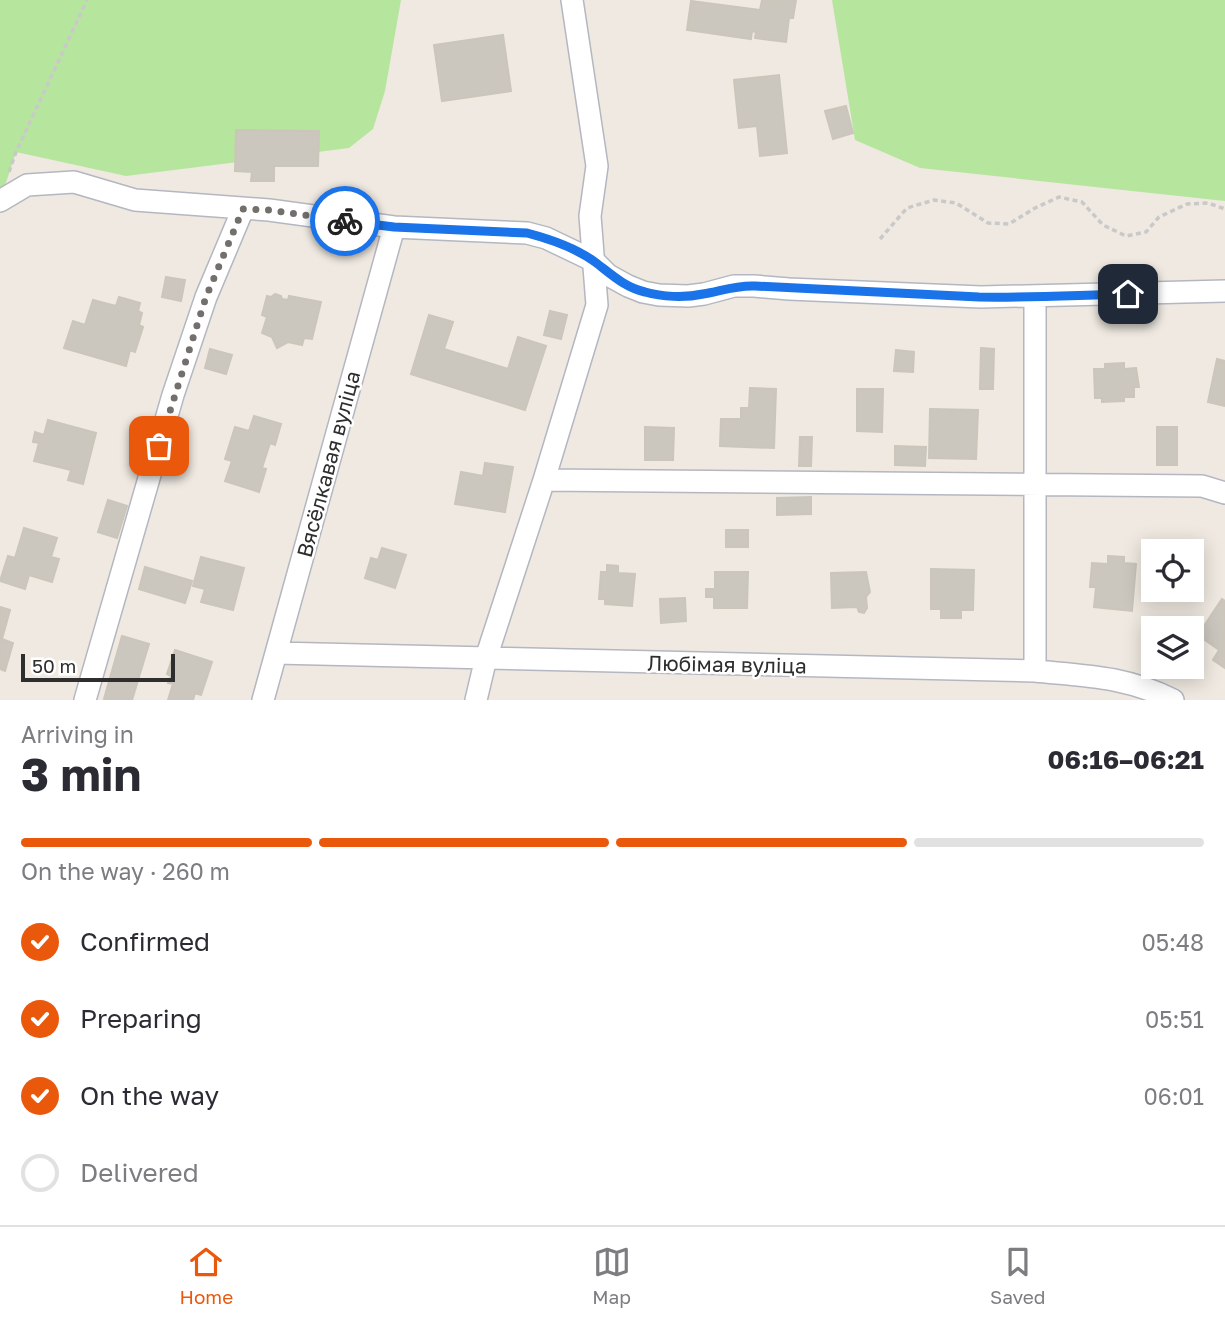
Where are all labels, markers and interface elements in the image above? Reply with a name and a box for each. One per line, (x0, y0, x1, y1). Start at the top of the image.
courier (310, 186, 380, 256)
icon: bike (326, 202, 364, 240)
pin (1098, 264, 1158, 324)
icon: home (1109, 275, 1147, 313)
street label: Вясёлкавая вуліца (291, 368, 365, 560)
pin (129, 416, 189, 476)
icon: bag (140, 427, 178, 465)
map controls (1141, 539, 1204, 679)
button: locate (1141, 539, 1204, 602)
button: layers (1141, 616, 1204, 679)
street label: Любімая вуліца (647, 650, 807, 678)
scale bar (21, 651, 175, 683)
text: 50 m (32, 654, 76, 677)
text: Arriving in (21, 720, 134, 748)
text: 06:16–06:21 (1048, 744, 1204, 775)
text: 3 min (21, 746, 141, 801)
text: On the way · 260 m (21, 857, 230, 885)
icon: check (21, 923, 59, 961)
text: Confirmed (80, 926, 210, 957)
text: 05:48 (1141, 928, 1204, 956)
icon: check (21, 1000, 59, 1038)
text: Preparing (80, 1003, 202, 1034)
text: 05:51 (1145, 1005, 1204, 1033)
icon: check (21, 1077, 59, 1115)
text: On the way (80, 1080, 219, 1111)
text: 06:01 (1144, 1082, 1204, 1110)
text: Delivered (80, 1157, 199, 1188)
tab: Home (180, 1243, 233, 1308)
tab: Map (592, 1243, 631, 1308)
tab: Saved (990, 1243, 1045, 1308)

